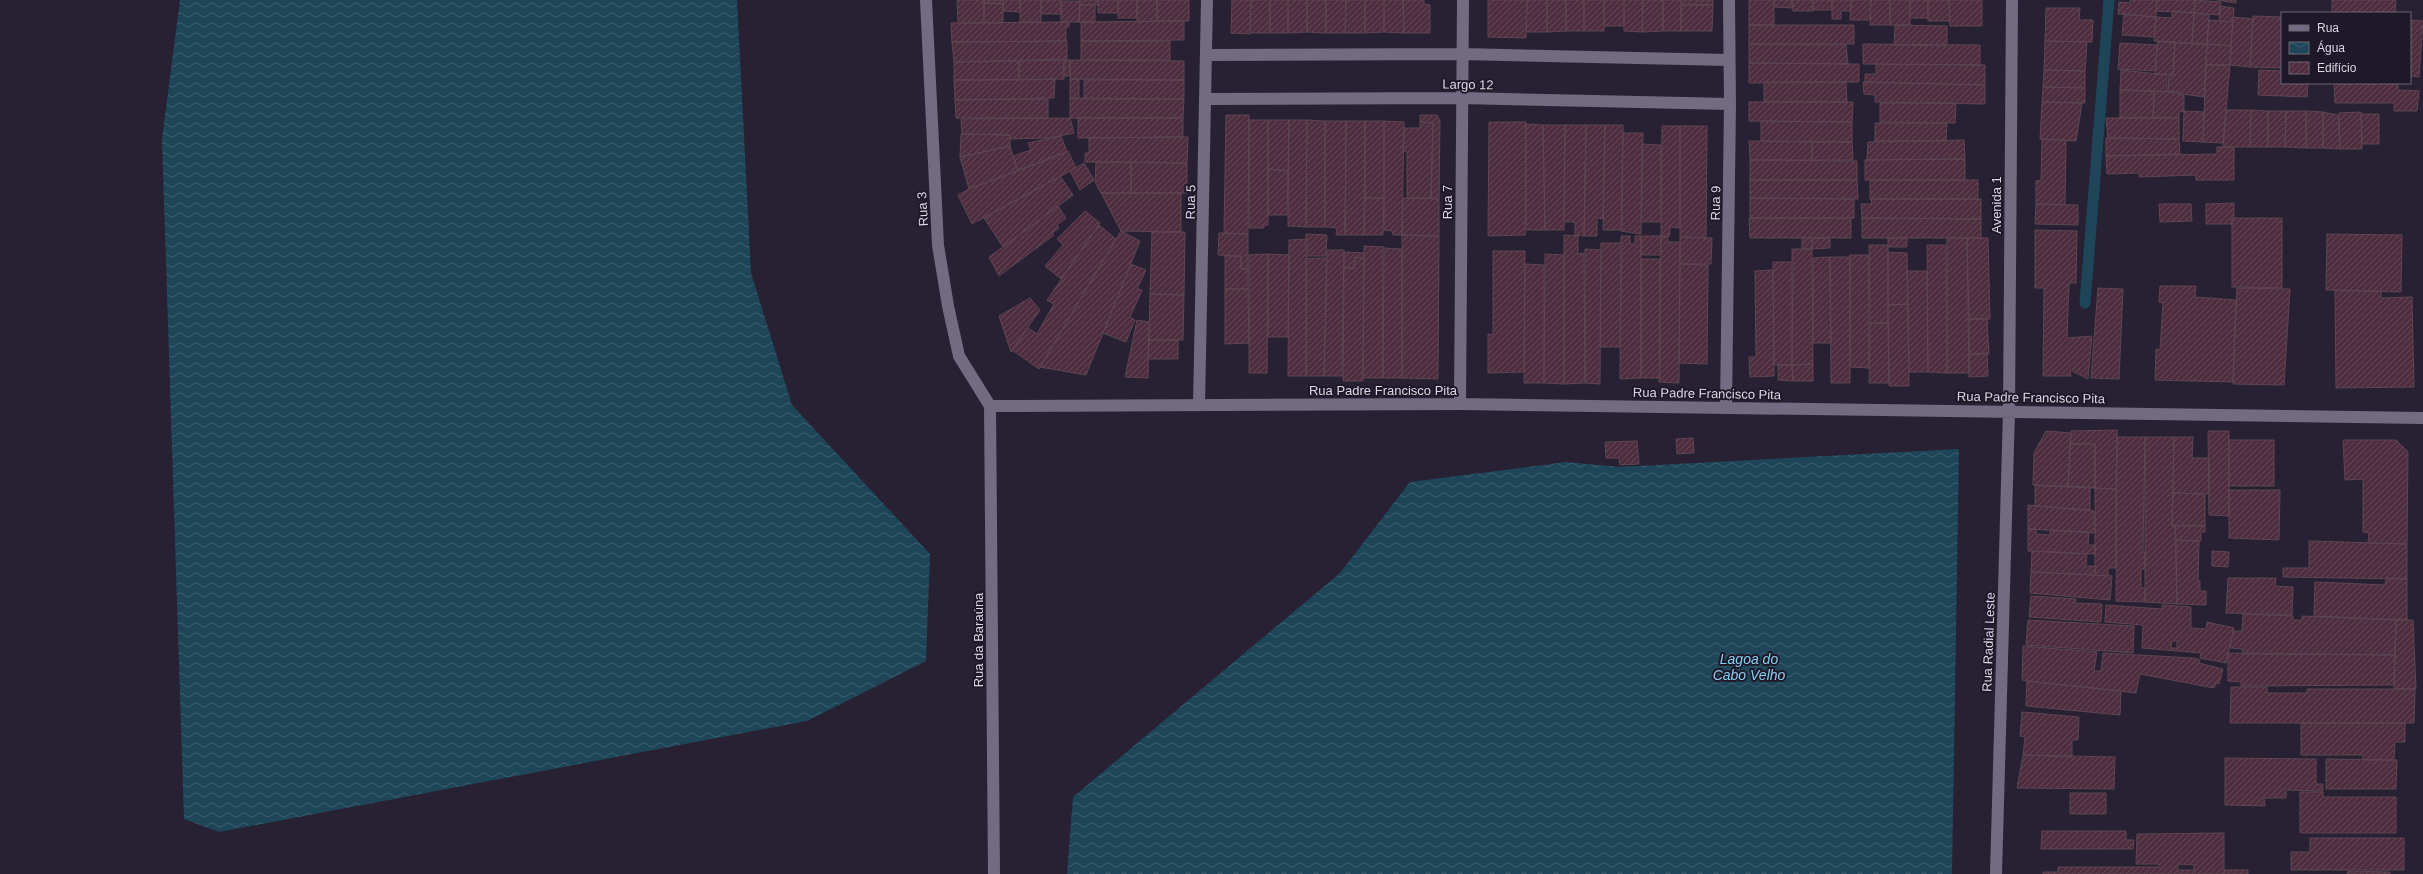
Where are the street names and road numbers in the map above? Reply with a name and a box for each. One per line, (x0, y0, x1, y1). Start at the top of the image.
street label: Largo 12 (1442, 77, 1494, 92)
street label: Avenida 1 (1989, 176, 2004, 234)
street label: Rua 5 (1183, 185, 1198, 219)
street label: Rua 7 (1440, 185, 1455, 219)
street label: Rua 9 (1708, 186, 1723, 220)
street label: Rua 3 (914, 191, 931, 227)
street label: Rua Padre Francisco Pita (1309, 383, 1458, 398)
street label: Rua Padre Francisco Pita (1633, 385, 1782, 402)
street label: Rua Padre Francisco Pita (1957, 389, 2106, 406)
street label: Rua da Baraúna (971, 592, 986, 687)
street label: Rua Radial Leste (1979, 592, 1998, 692)

